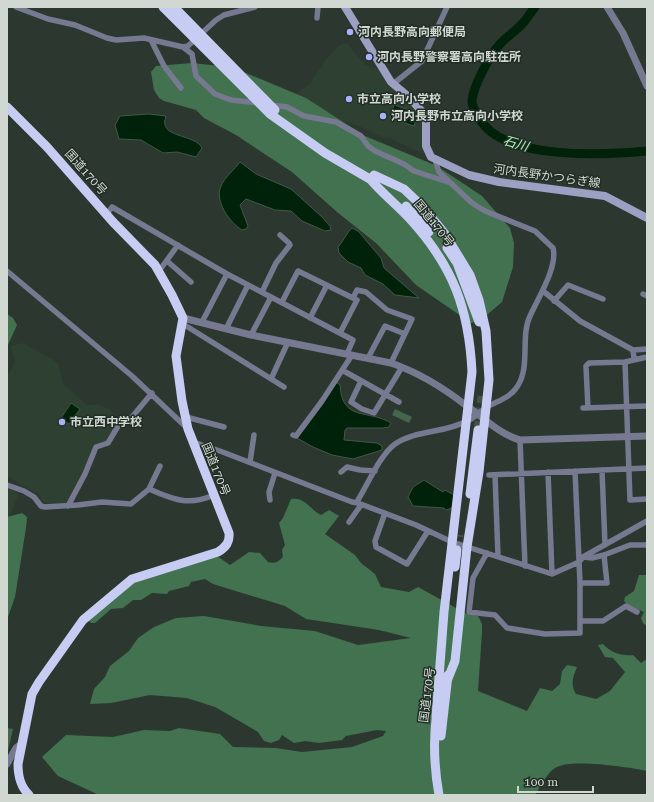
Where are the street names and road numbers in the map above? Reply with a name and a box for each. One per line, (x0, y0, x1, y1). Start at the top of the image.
street label: 国道170号 (62, 146, 110, 198)
street label: 河内長野かつらぎ線 (493, 162, 601, 190)
street label: 国道170号 (411, 197, 457, 249)
street label: 国道170号 (199, 440, 233, 498)
street label: 国道170号 (417, 666, 437, 724)

